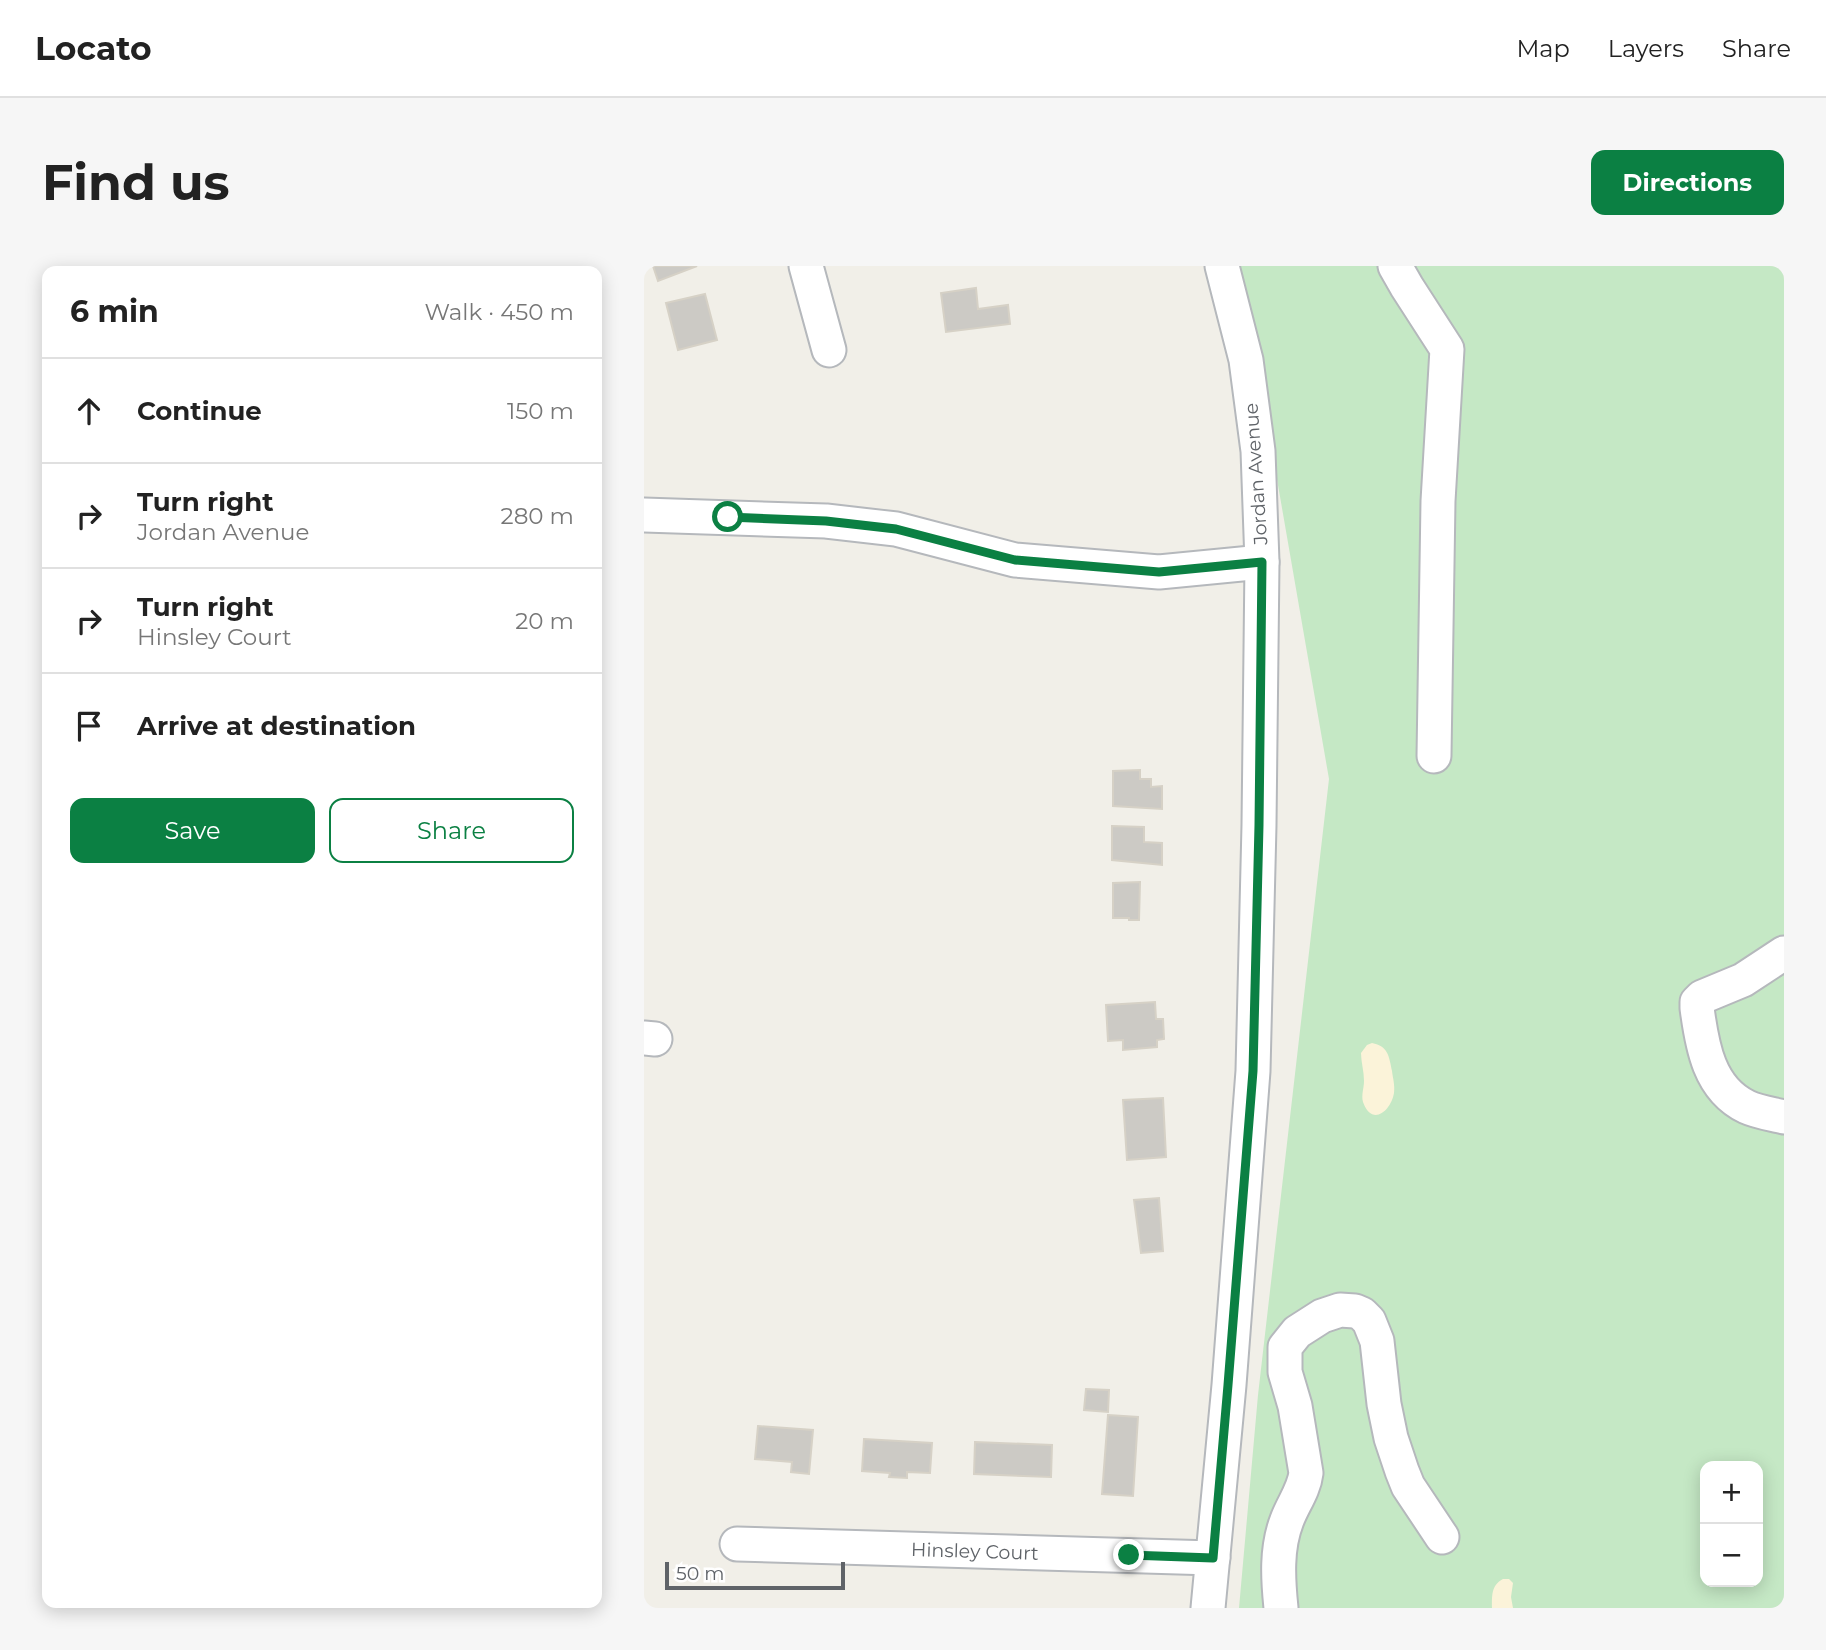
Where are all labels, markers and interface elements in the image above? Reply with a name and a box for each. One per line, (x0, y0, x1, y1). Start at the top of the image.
text: Locato (35, 28, 152, 68)
text: Map (1516, 34, 1570, 63)
text: Layers (1608, 34, 1684, 63)
text: Share (1722, 34, 1791, 63)
button: Directions (1591, 150, 1784, 215)
text: Find us (42, 153, 230, 212)
text: 6 min (70, 293, 159, 330)
text: Walk · 450 m (425, 298, 574, 326)
icon: ahead (70, 392, 108, 430)
text: Continue (137, 395, 262, 427)
text: 150 m (507, 397, 574, 425)
street label: Jordan Avenue (1240, 402, 1273, 547)
text: Turn right (137, 486, 273, 518)
icon: right (70, 497, 108, 535)
route start (712, 501, 743, 532)
text: 280 m (501, 502, 574, 530)
text: Jordan Avenue (137, 518, 309, 546)
text: Turn right (137, 591, 273, 623)
icon: right (70, 602, 108, 640)
text: 20 m (515, 607, 574, 635)
text: Hinsley Court (137, 623, 292, 651)
icon: arrive (70, 707, 108, 745)
text: Arrive at destination (137, 710, 416, 742)
button: Save (70, 798, 315, 863)
button: Share (329, 798, 574, 863)
map controls (1700, 1461, 1763, 1587)
button: + (1700, 1461, 1763, 1524)
button: − (1700, 1524, 1763, 1587)
street label: Hinsley Court (911, 1538, 1039, 1564)
route end (1113, 1539, 1144, 1570)
scale bar (665, 1559, 845, 1591)
text: 50 m (676, 1562, 724, 1585)

